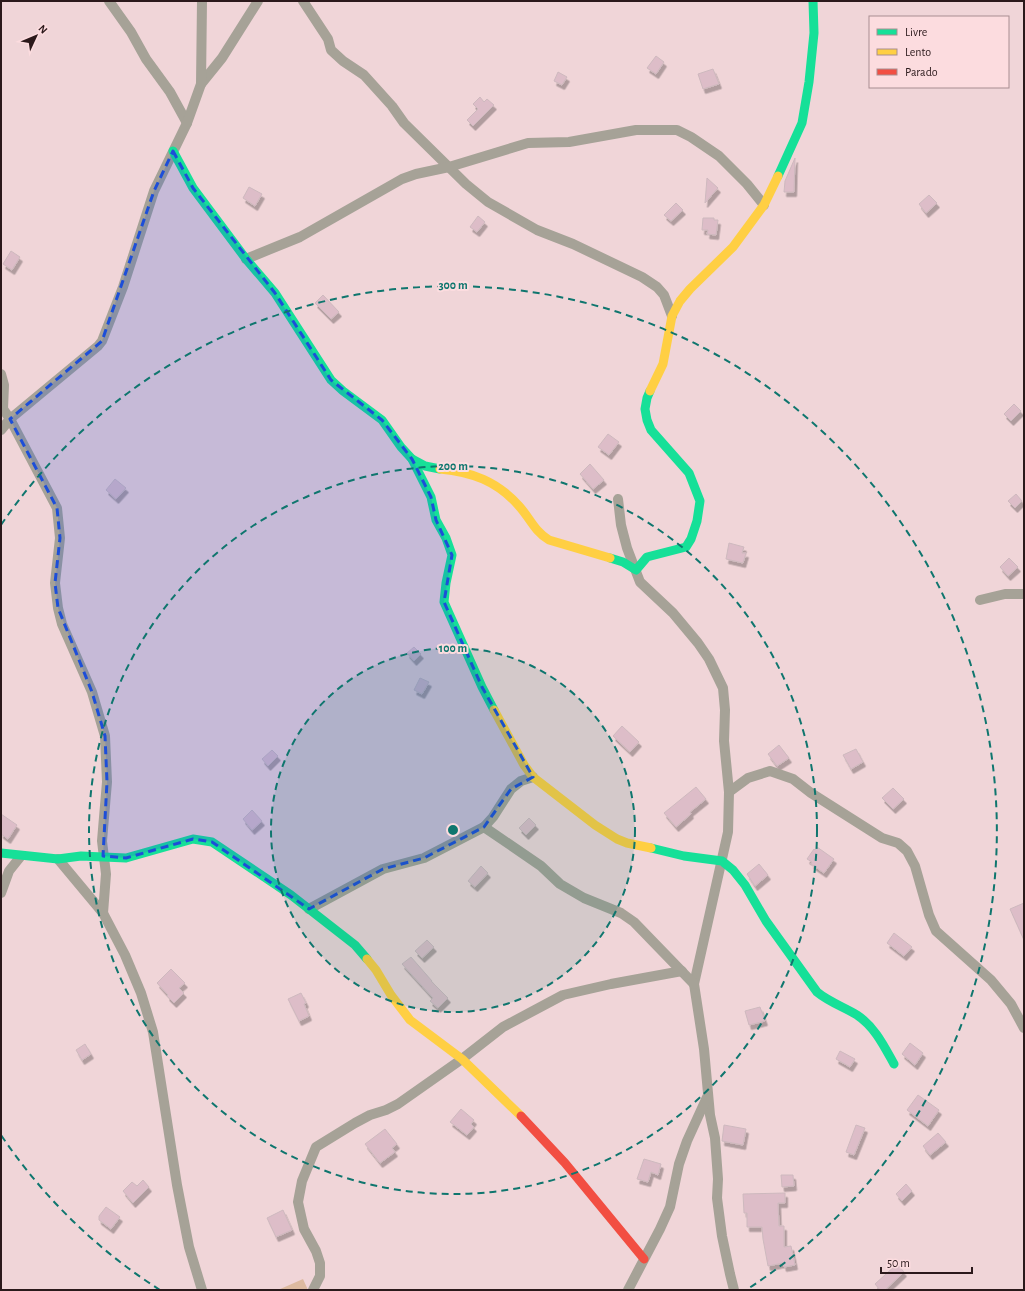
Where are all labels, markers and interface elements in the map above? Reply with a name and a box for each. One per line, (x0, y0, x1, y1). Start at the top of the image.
north arrow (16, 16, 56, 56)
legend (869, 16, 1009, 88)
text: N (36, 23, 49, 36)
text: Livre (905, 26, 927, 38)
text: Lento (905, 46, 931, 58)
text: Parado (905, 66, 938, 78)
text: 300 m (438, 279, 468, 291)
text: 200 m (438, 460, 468, 472)
text: 100 m (439, 642, 467, 654)
centre of rings (446, 823, 460, 837)
scale bar (881, 1249, 972, 1275)
text: 50 m (887, 1257, 910, 1269)

